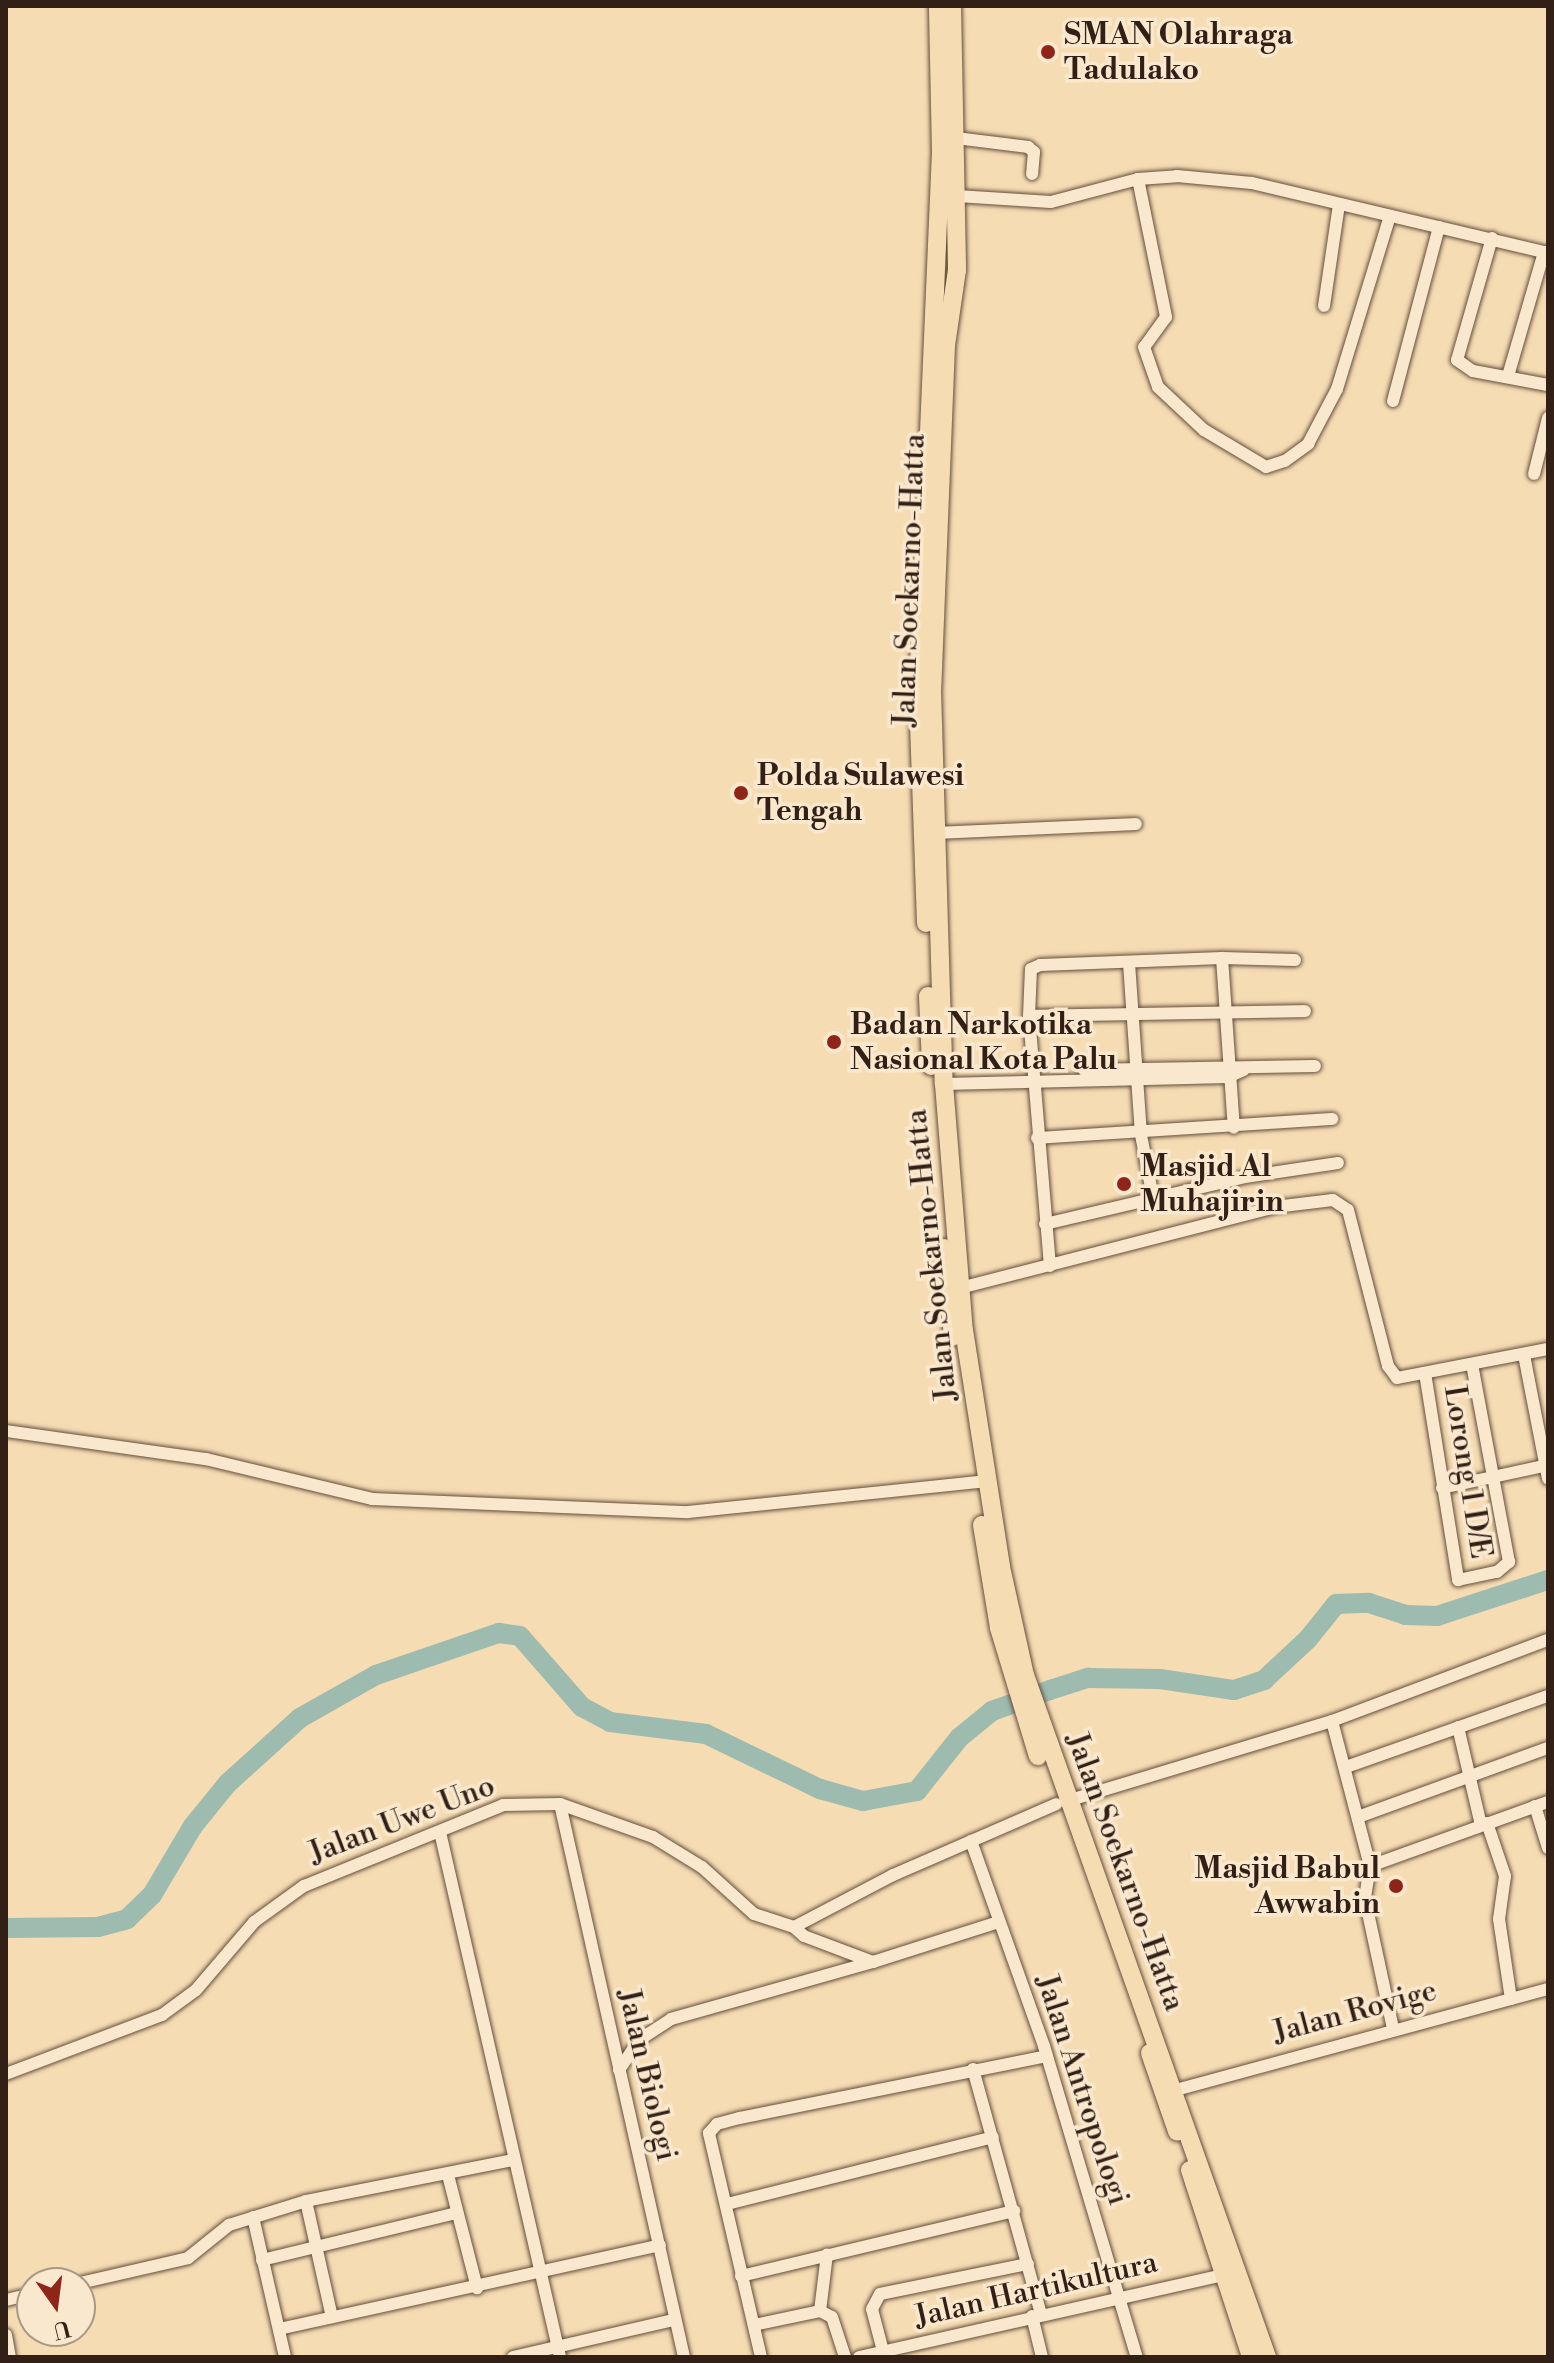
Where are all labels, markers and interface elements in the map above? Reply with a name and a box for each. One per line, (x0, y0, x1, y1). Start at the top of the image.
place label: SMAN Olahraga Tadulako (1064, 17, 1293, 88)
marker: SMAN Olahraga Tadulako (1039, 43, 1057, 61)
street label: Jalan Soekarno-Hatta (887, 433, 933, 727)
place label: Polda Sulawesi Tengah (757, 758, 964, 828)
marker: Polda Sulawesi Tengah (732, 784, 750, 802)
place label: Badan Narkotika Nasional Kota Palu (850, 1007, 1117, 1078)
marker: Badan Narkotika Nasional Kota Palu (825, 1033, 843, 1051)
street label: Jalan Soekarno-Hatta (899, 1107, 965, 1403)
place label: Masjid Al Muhajirin (1140, 1149, 1284, 1220)
marker: Masjid Al Muhajirin (1115, 1175, 1133, 1193)
street label: Lorong 1 D/E (1436, 1383, 1498, 1561)
street label: Jalan Soekarno-Hatta (1058, 1728, 1192, 2016)
street label: Jalan Uwe Uno (304, 1768, 500, 1872)
place label: Masjid Babul Awwabin (1194, 1851, 1380, 1922)
marker: Masjid Babul Awwabin (1387, 1877, 1405, 1895)
street label: Jalan Antropologi (1028, 1970, 1136, 2210)
street label: Jalan Rovige (1269, 1973, 1441, 2051)
street label: Jalan Biologi (610, 1986, 684, 2164)
street label: Jalan Hartikultura (911, 2245, 1161, 2335)
north arrow (16, 2267, 96, 2347)
text: U (50, 2314, 73, 2344)

